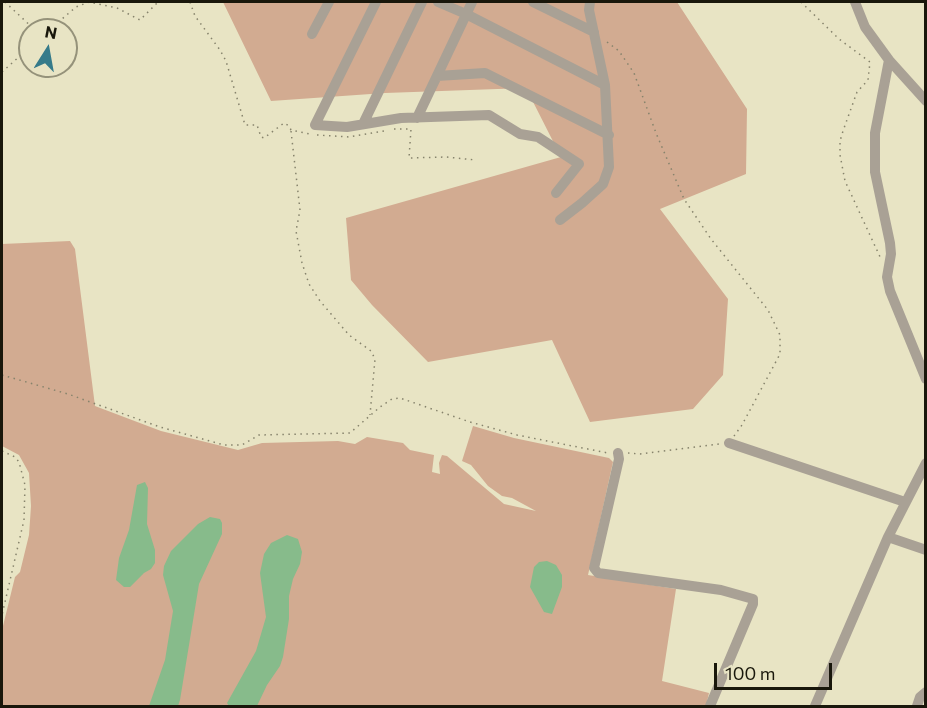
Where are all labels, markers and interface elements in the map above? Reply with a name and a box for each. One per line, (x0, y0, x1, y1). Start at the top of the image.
north arrow (18, 18, 78, 78)
text: N (43, 21, 59, 42)
scale bar (717, 651, 836, 689)
text: 100 m (725, 662, 775, 684)

